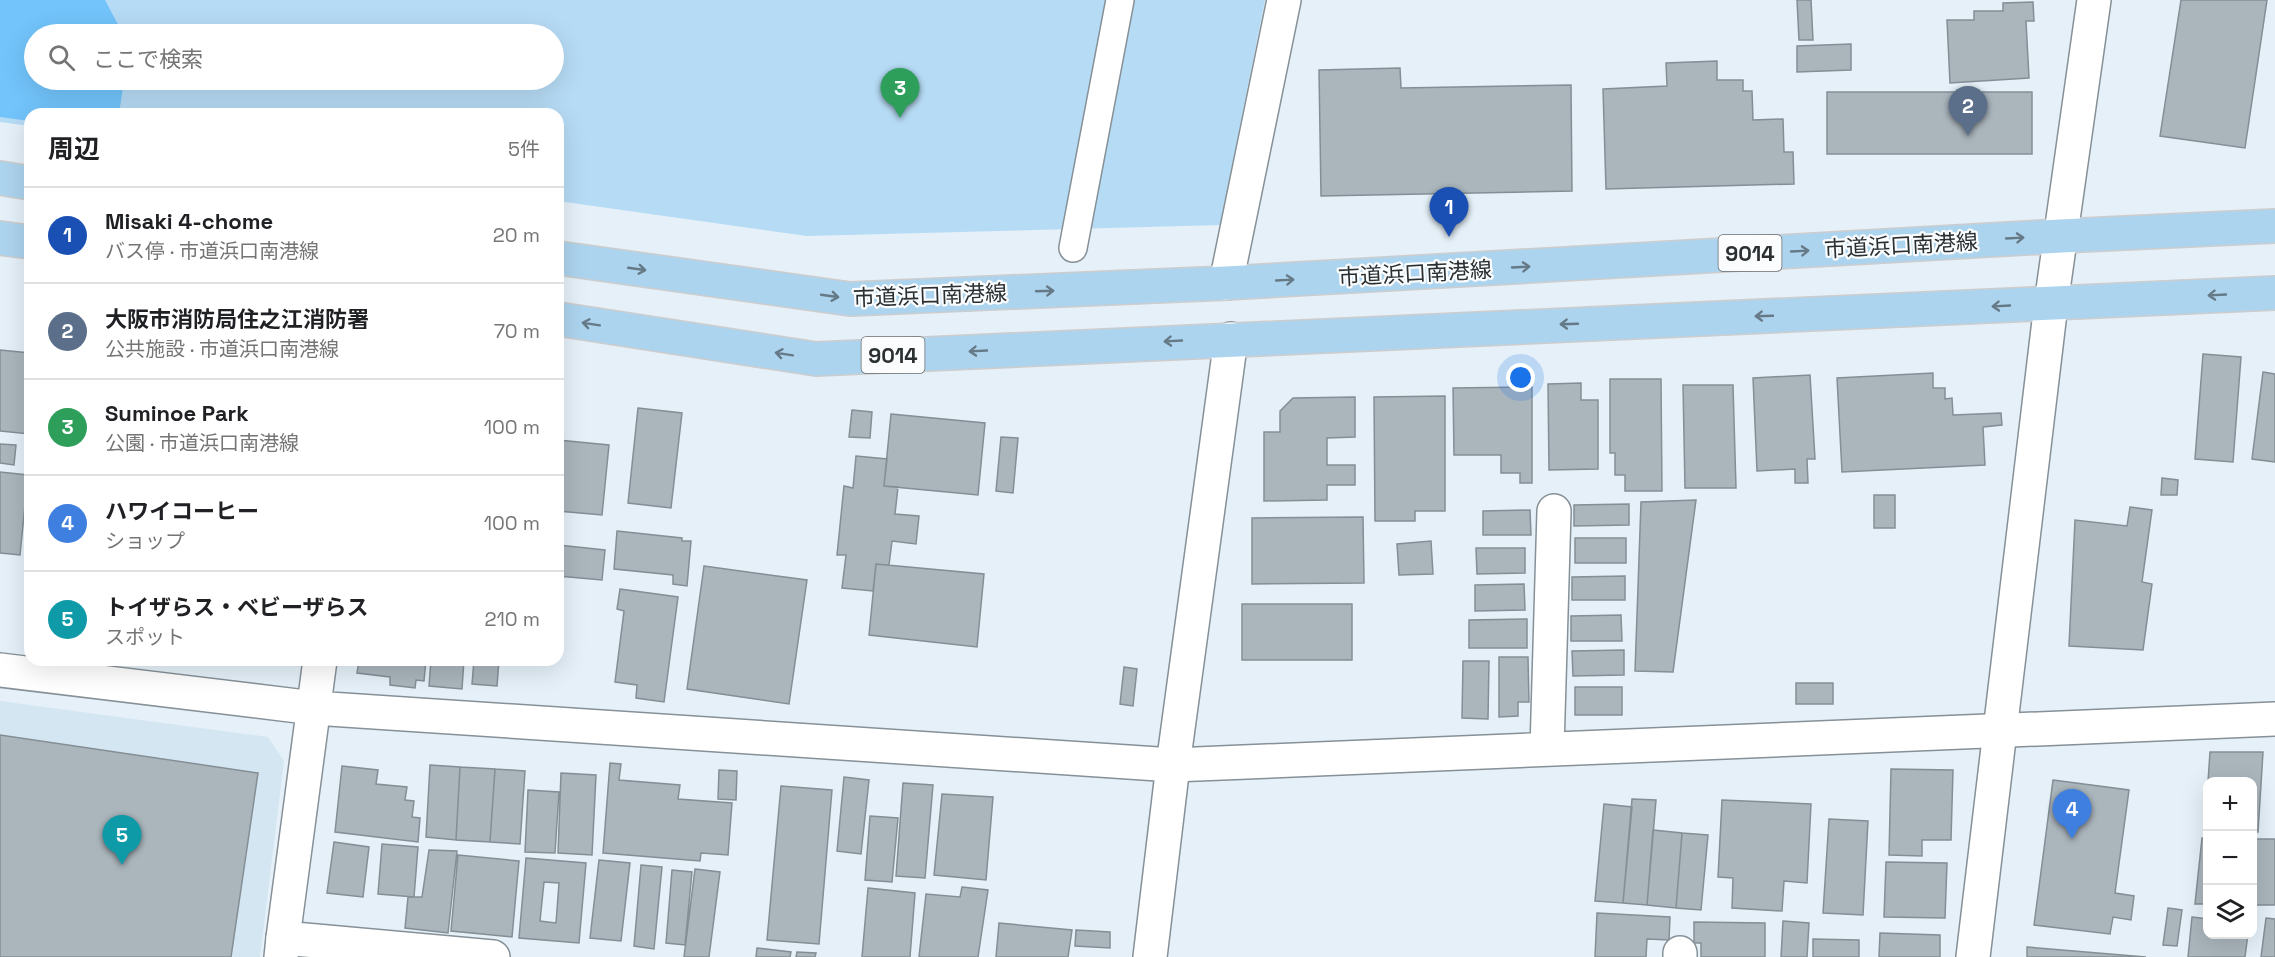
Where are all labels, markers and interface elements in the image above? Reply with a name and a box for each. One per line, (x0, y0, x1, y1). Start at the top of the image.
search box (24, 24, 564, 90)
icon: search (45, 41, 78, 74)
text: ここで検索 (93, 45, 203, 73)
pin: 3 (880, 68, 920, 118)
pin: 2 (1948, 86, 1988, 136)
text: 周辺 (48, 132, 100, 166)
text: 5件 (508, 136, 540, 162)
pin: 1 (1430, 188, 1468, 237)
text: Misaki 4-chome (105, 207, 273, 235)
text: 1 (63, 222, 72, 248)
text: 20 m (493, 222, 540, 248)
street label: 市道浜口南港線 (1823, 227, 1979, 263)
one-way arrow (2005, 233, 2025, 244)
road number: 9014 (1718, 235, 1782, 271)
text: バス停 · 市道浜口南港線 (105, 238, 319, 264)
one-way arrow (1789, 245, 1809, 256)
street label: 市道浜口南港線 (1337, 255, 1493, 291)
one-way arrow (1511, 261, 1531, 272)
one-way arrow (626, 263, 646, 274)
one-way arrow (1274, 274, 1294, 285)
street label: 市道浜口南港線 (853, 278, 1007, 312)
one-way arrow (1035, 285, 1055, 297)
one-way arrow (2207, 290, 2227, 301)
one-way arrow (819, 291, 839, 302)
one-way arrow (1991, 301, 2011, 312)
text: 大阪市消防局住之江消防署 (105, 305, 369, 333)
one-way arrow (1755, 311, 1775, 322)
text: 2 (62, 318, 73, 344)
text: 70 m (494, 318, 540, 344)
one-way arrow (581, 318, 601, 329)
one-way arrow (1560, 319, 1580, 330)
text: 公共施設 · 市道浜口南港線 (105, 336, 339, 362)
one-way arrow (1163, 336, 1183, 347)
road number: 9014 (862, 337, 924, 373)
one-way arrow (968, 345, 988, 356)
one-way arrow (774, 348, 794, 359)
your location (1506, 363, 1535, 392)
text: Suminoe Park (105, 399, 249, 427)
text: 3 (61, 414, 74, 440)
text: 100 m (484, 414, 540, 440)
text: 公園 · 市道浜口南港線 (105, 430, 299, 456)
text: ハワイコーヒー (105, 497, 259, 525)
text: 4 (61, 510, 74, 536)
text: 100 m (484, 510, 540, 536)
text: ショップ (105, 528, 185, 554)
text: トイザらス・ベビーザらス (105, 593, 369, 621)
text: 5 (62, 606, 74, 632)
text: 210 m (484, 606, 540, 632)
text: スポット (105, 624, 185, 650)
map controls (2203, 777, 2257, 939)
button: + (2203, 777, 2257, 831)
pin: 4 (2052, 790, 2092, 839)
pin: 5 (102, 816, 142, 865)
button: − (2203, 831, 2257, 885)
button: layers (2203, 885, 2257, 939)

